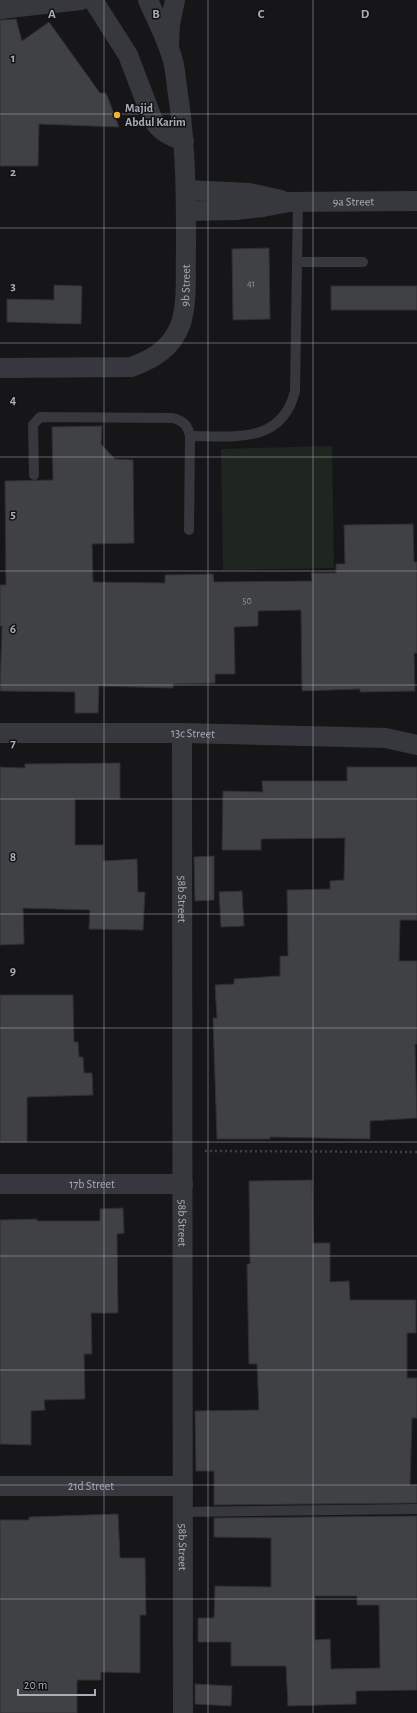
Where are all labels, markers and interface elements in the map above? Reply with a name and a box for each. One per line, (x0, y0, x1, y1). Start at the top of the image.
text: A (48, 8, 56, 21)
text: B (152, 8, 160, 21)
text: C (258, 8, 265, 21)
text: D (361, 8, 370, 21)
text: 1 (11, 52, 15, 65)
place label: Majid Abdul Karim (125, 102, 186, 128)
marker: Majid Abdul Karim (112, 110, 122, 120)
text: 2 (10, 166, 16, 179)
street label: 9a Street (333, 195, 374, 208)
street label: 9b Street (178, 264, 192, 307)
house number: 41 (247, 279, 255, 289)
text: 3 (10, 280, 16, 293)
text: 4 (10, 394, 17, 407)
text: 5 (10, 508, 16, 521)
house number: 50 (242, 596, 252, 606)
text: 6 (10, 623, 16, 636)
street label: 13c Street (171, 727, 215, 740)
text: 7 (10, 737, 16, 750)
text: 8 (10, 851, 16, 864)
street label: 58b Street (176, 875, 188, 923)
text: 9 (10, 965, 16, 978)
street label: 17b Street (69, 1178, 115, 1190)
street label: 58b Street (176, 1199, 189, 1247)
street label: 21d Street (68, 1480, 114, 1492)
street label: 58b Street (177, 1523, 189, 1571)
scale bar (18, 1671, 95, 1697)
text: 20 m (24, 1679, 47, 1691)

